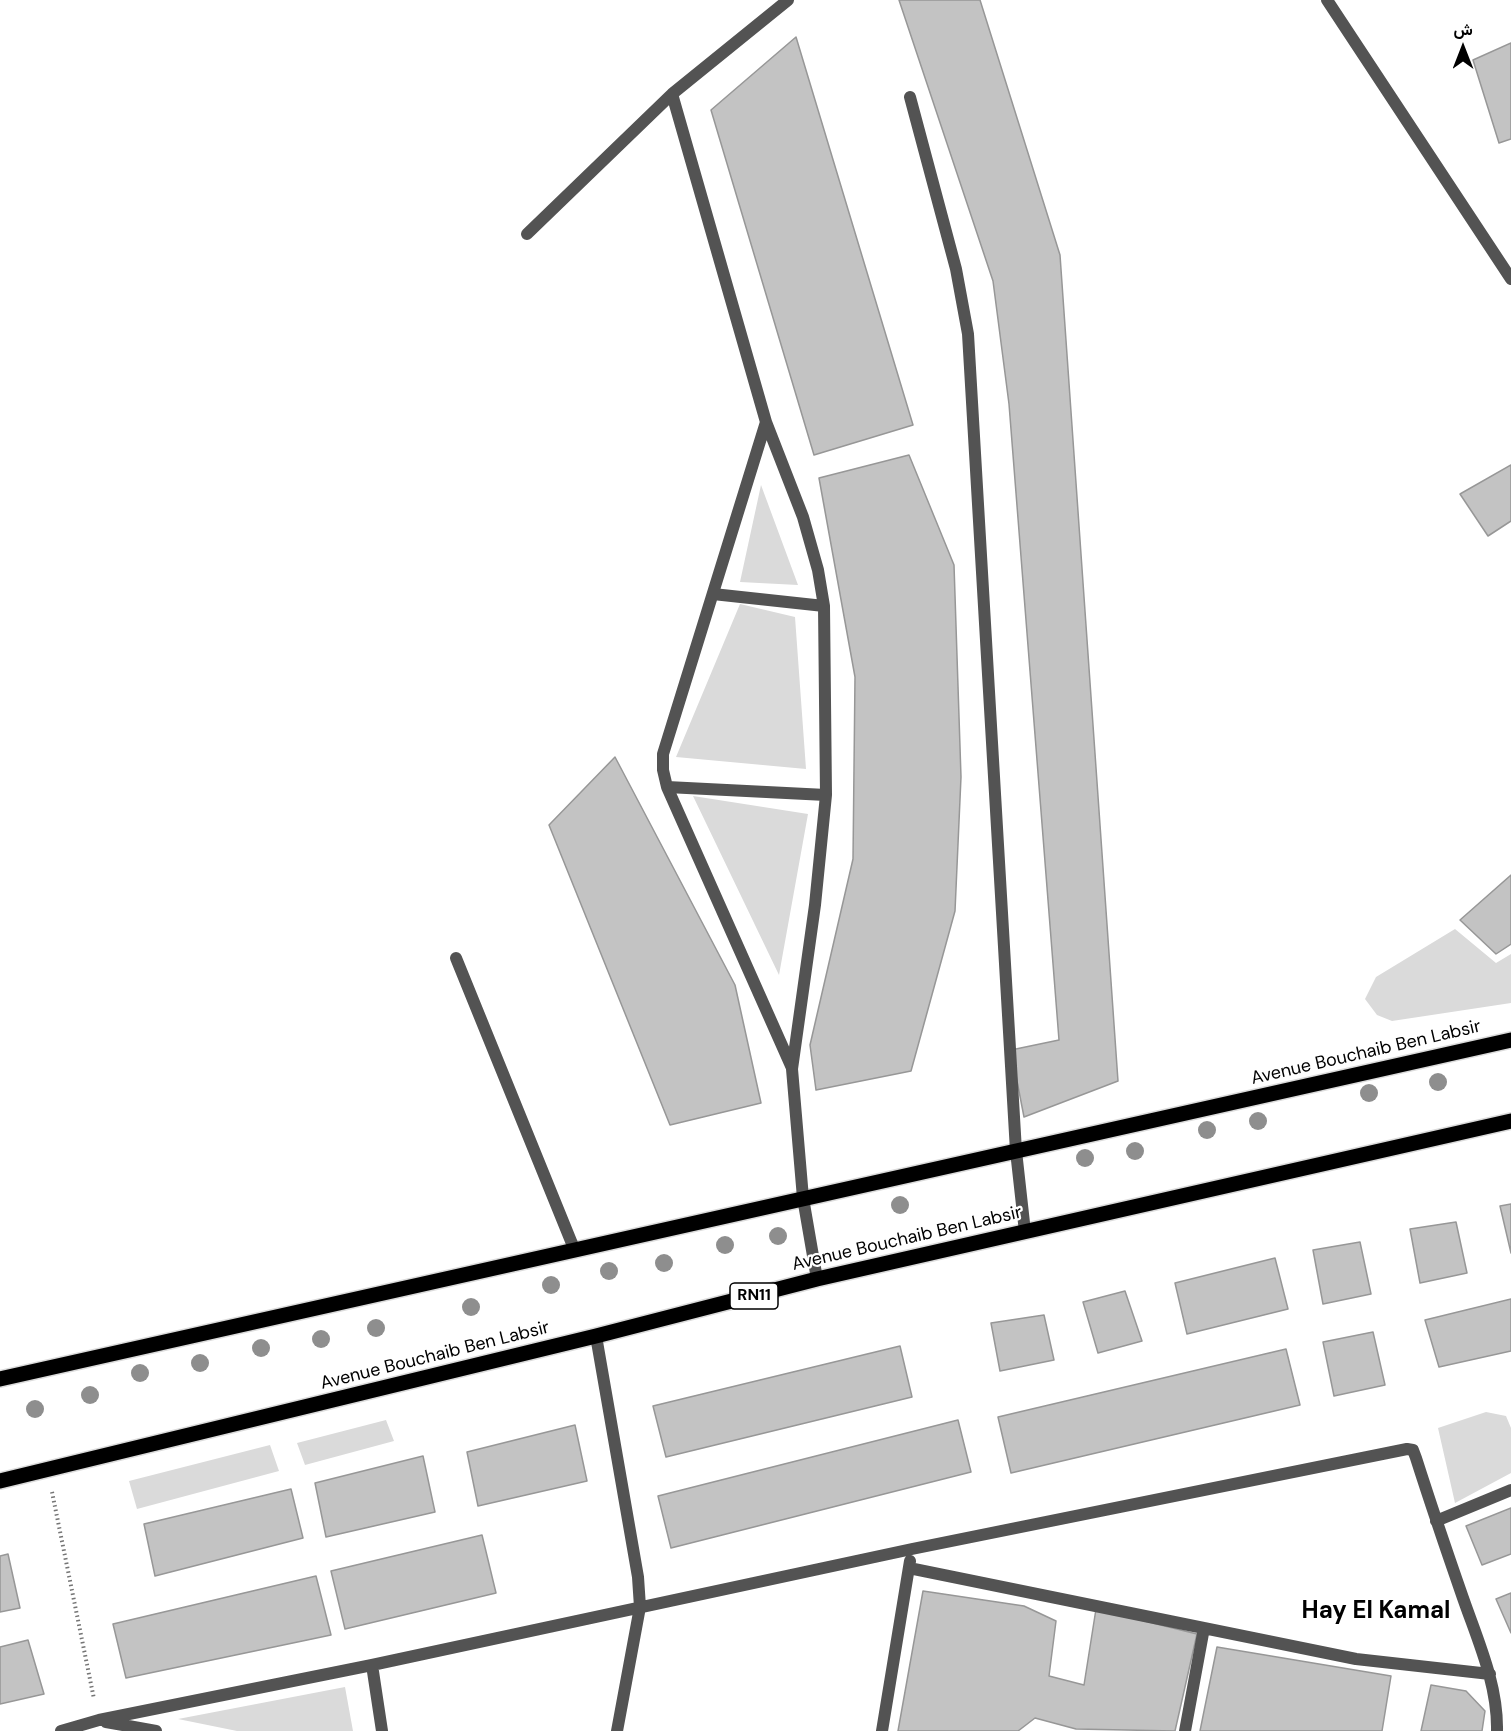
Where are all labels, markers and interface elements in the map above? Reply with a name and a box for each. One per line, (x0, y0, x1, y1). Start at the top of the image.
north arrow (1433, 18, 1493, 78)
text: ش (1453, 19, 1473, 40)
street label: Avenue Bouchaib Ben Labsir (1249, 1016, 1483, 1090)
street label: Avenue Bouchaib Ben Labsir (790, 1202, 1024, 1276)
road number: RN11 (730, 1283, 778, 1309)
street label: Avenue Bouchaib Ben Labsir (318, 1317, 552, 1395)
district label: Hay El Kamal (1302, 1598, 1450, 1626)

